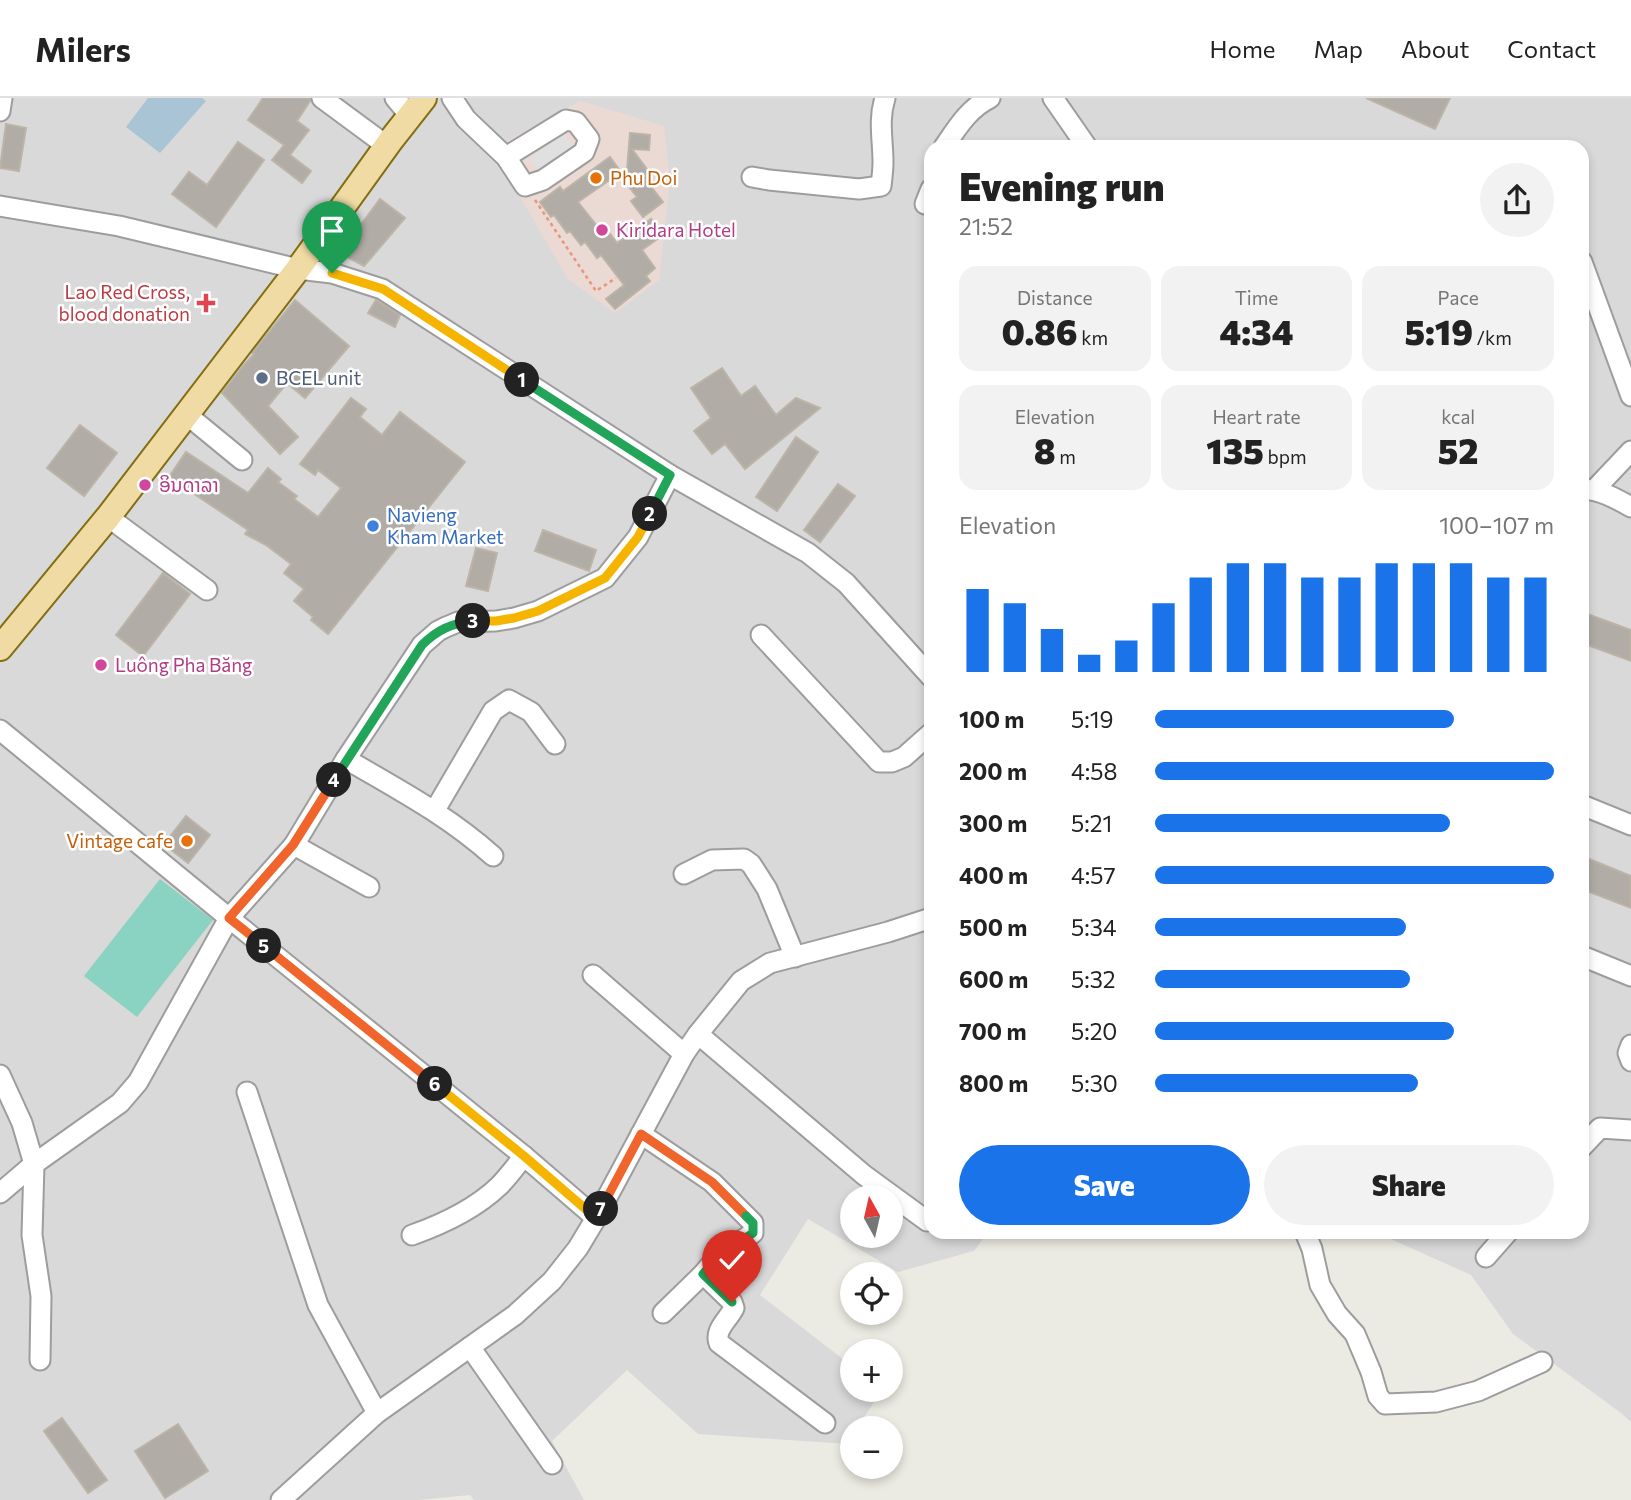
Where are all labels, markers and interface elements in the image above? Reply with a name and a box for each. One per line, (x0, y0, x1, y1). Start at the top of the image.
text: Milers (35, 28, 131, 69)
text: Home (1210, 34, 1276, 63)
text: Map (1314, 34, 1363, 63)
text: About (1401, 34, 1469, 63)
text: Contact (1507, 34, 1596, 63)
text: Evening run (959, 162, 1165, 209)
button: share (1480, 163, 1554, 237)
place label: Phu Doi (610, 166, 677, 189)
marker: Phu Doi (588, 170, 604, 186)
pin (302, 201, 362, 273)
icon: arrive (313, 212, 351, 250)
text: 21:52 (959, 212, 1013, 240)
place label: Kiridara Hotel (616, 218, 736, 241)
marker: Kiridara Hotel (594, 222, 610, 238)
place label: Lao Red Cross, blood donation (59, 280, 190, 325)
text: Distance (1017, 286, 1093, 309)
text: Time (1235, 286, 1278, 309)
text: Pace (1438, 286, 1479, 309)
marker: Lao Red Cross, blood donation (196, 293, 216, 313)
text: 0.86 (1002, 309, 1078, 352)
text: 4:34 (1220, 309, 1293, 352)
text: 5:19 (1404, 309, 1473, 352)
text: km (1078, 326, 1108, 349)
text: /km (1473, 326, 1512, 349)
pin: 1 (504, 362, 540, 398)
place label: BCEL unit (276, 366, 361, 389)
text: 1 (517, 368, 526, 391)
marker: BCEL unit (254, 370, 270, 386)
text: Elevation (1015, 405, 1095, 428)
text: Heart rate (1212, 405, 1301, 428)
text: kcal (1441, 405, 1475, 428)
text: 8 (1034, 428, 1056, 471)
text: 135 (1206, 428, 1264, 471)
text: 52 (1438, 428, 1479, 471)
text: m (1056, 445, 1076, 468)
text: bpm (1264, 445, 1307, 468)
place label: ອິນດາລາ (159, 473, 219, 496)
marker: ອິນດາລາ (137, 477, 153, 493)
pin: 2 (632, 496, 668, 532)
text: 2 (644, 502, 655, 525)
place label: Navieng Kham Market (387, 503, 504, 548)
text: Elevation (959, 511, 1056, 539)
text: 100–107 m (1439, 511, 1554, 539)
marker: Navieng Kham Market (365, 518, 381, 534)
pin: 3 (456, 603, 490, 638)
text: 3 (467, 609, 478, 632)
place label: Luông Pha Băng (115, 653, 252, 676)
marker: Luông Pha Băng (93, 657, 109, 673)
text: 100 m (959, 705, 1024, 733)
text: 5:19 (1071, 705, 1113, 733)
text: 200 m (959, 757, 1027, 785)
text: 4:58 (1071, 757, 1117, 785)
pin: 4 (316, 762, 352, 798)
text: 4 (328, 768, 339, 791)
text: 300 m (959, 809, 1027, 837)
text: 5:21 (1071, 809, 1112, 837)
place label: Vintage cafe (66, 829, 173, 852)
marker: Vintage cafe (179, 833, 195, 849)
text: 400 m (959, 861, 1028, 889)
text: 4:57 (1071, 861, 1116, 889)
text: 500 m (959, 913, 1027, 941)
text: 5:34 (1071, 913, 1117, 941)
pin: 5 (246, 928, 282, 964)
text: 5 (258, 934, 269, 957)
text: 600 m (959, 965, 1028, 993)
text: 5:32 (1071, 965, 1115, 993)
text: 700 m (959, 1017, 1027, 1045)
text: 5:20 (1071, 1017, 1117, 1045)
pin: 6 (418, 1066, 452, 1102)
text: 800 m (959, 1069, 1028, 1097)
text: 5:30 (1071, 1069, 1118, 1097)
text: 6 (429, 1072, 440, 1095)
button: Save (959, 1145, 1250, 1225)
button: Share (1264, 1145, 1554, 1225)
north arrow (840, 1185, 903, 1248)
map controls (840, 1185, 903, 1479)
pin: 7 (584, 1192, 618, 1226)
text: 7 (595, 1197, 606, 1220)
pin (702, 1230, 762, 1302)
icon: check (713, 1241, 751, 1279)
button: locate (840, 1262, 903, 1325)
button: + (840, 1339, 903, 1402)
button: − (840, 1416, 903, 1479)

